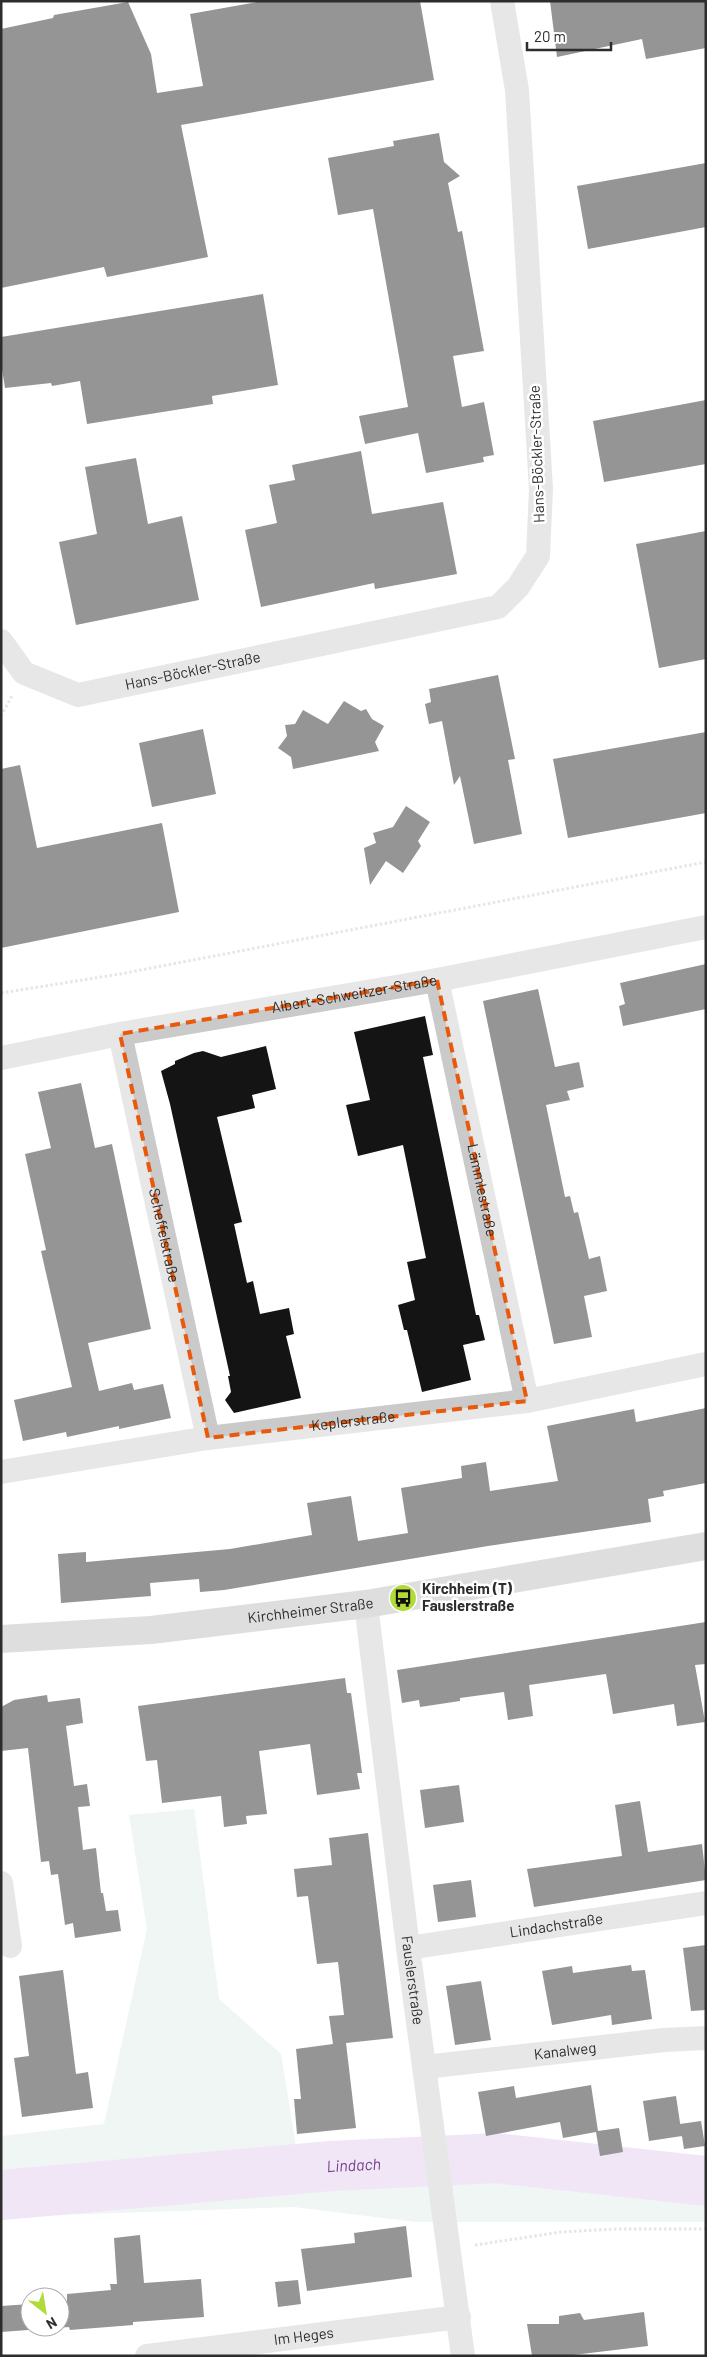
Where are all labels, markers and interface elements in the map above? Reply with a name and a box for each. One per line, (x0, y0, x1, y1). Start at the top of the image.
scale bar (527, 20, 611, 52)
text: 20 m (534, 27, 566, 45)
street label: Hans-Böckler-Straße (525, 385, 547, 523)
street label: Hans-Böckler-Straße (123, 647, 262, 693)
street label: Albert-Schweitzer-Straße (270, 970, 438, 1016)
street label: Lämmlestraße (464, 1142, 502, 1238)
street label: Scheffelstraße (146, 1186, 184, 1284)
street label: Keplerstraße (310, 1406, 396, 1434)
place label: Kirchheim (T) Fauslerstraße (422, 1579, 514, 1614)
bus stop icon: Kirchheim (T) Fauslerstraße (388, 1583, 418, 1613)
street label: Kirchheimer Straße (247, 1593, 375, 1626)
street label: Lindachstraße (508, 1909, 604, 1941)
street label: Fauslerstraße (399, 1934, 428, 2026)
street label: Kanalweg (533, 2038, 597, 2063)
water label: Lindach (326, 2154, 381, 2175)
north arrow (20, 2287, 70, 2337)
text: N (44, 2314, 60, 2333)
street label: Im Heges (273, 2323, 335, 2348)

